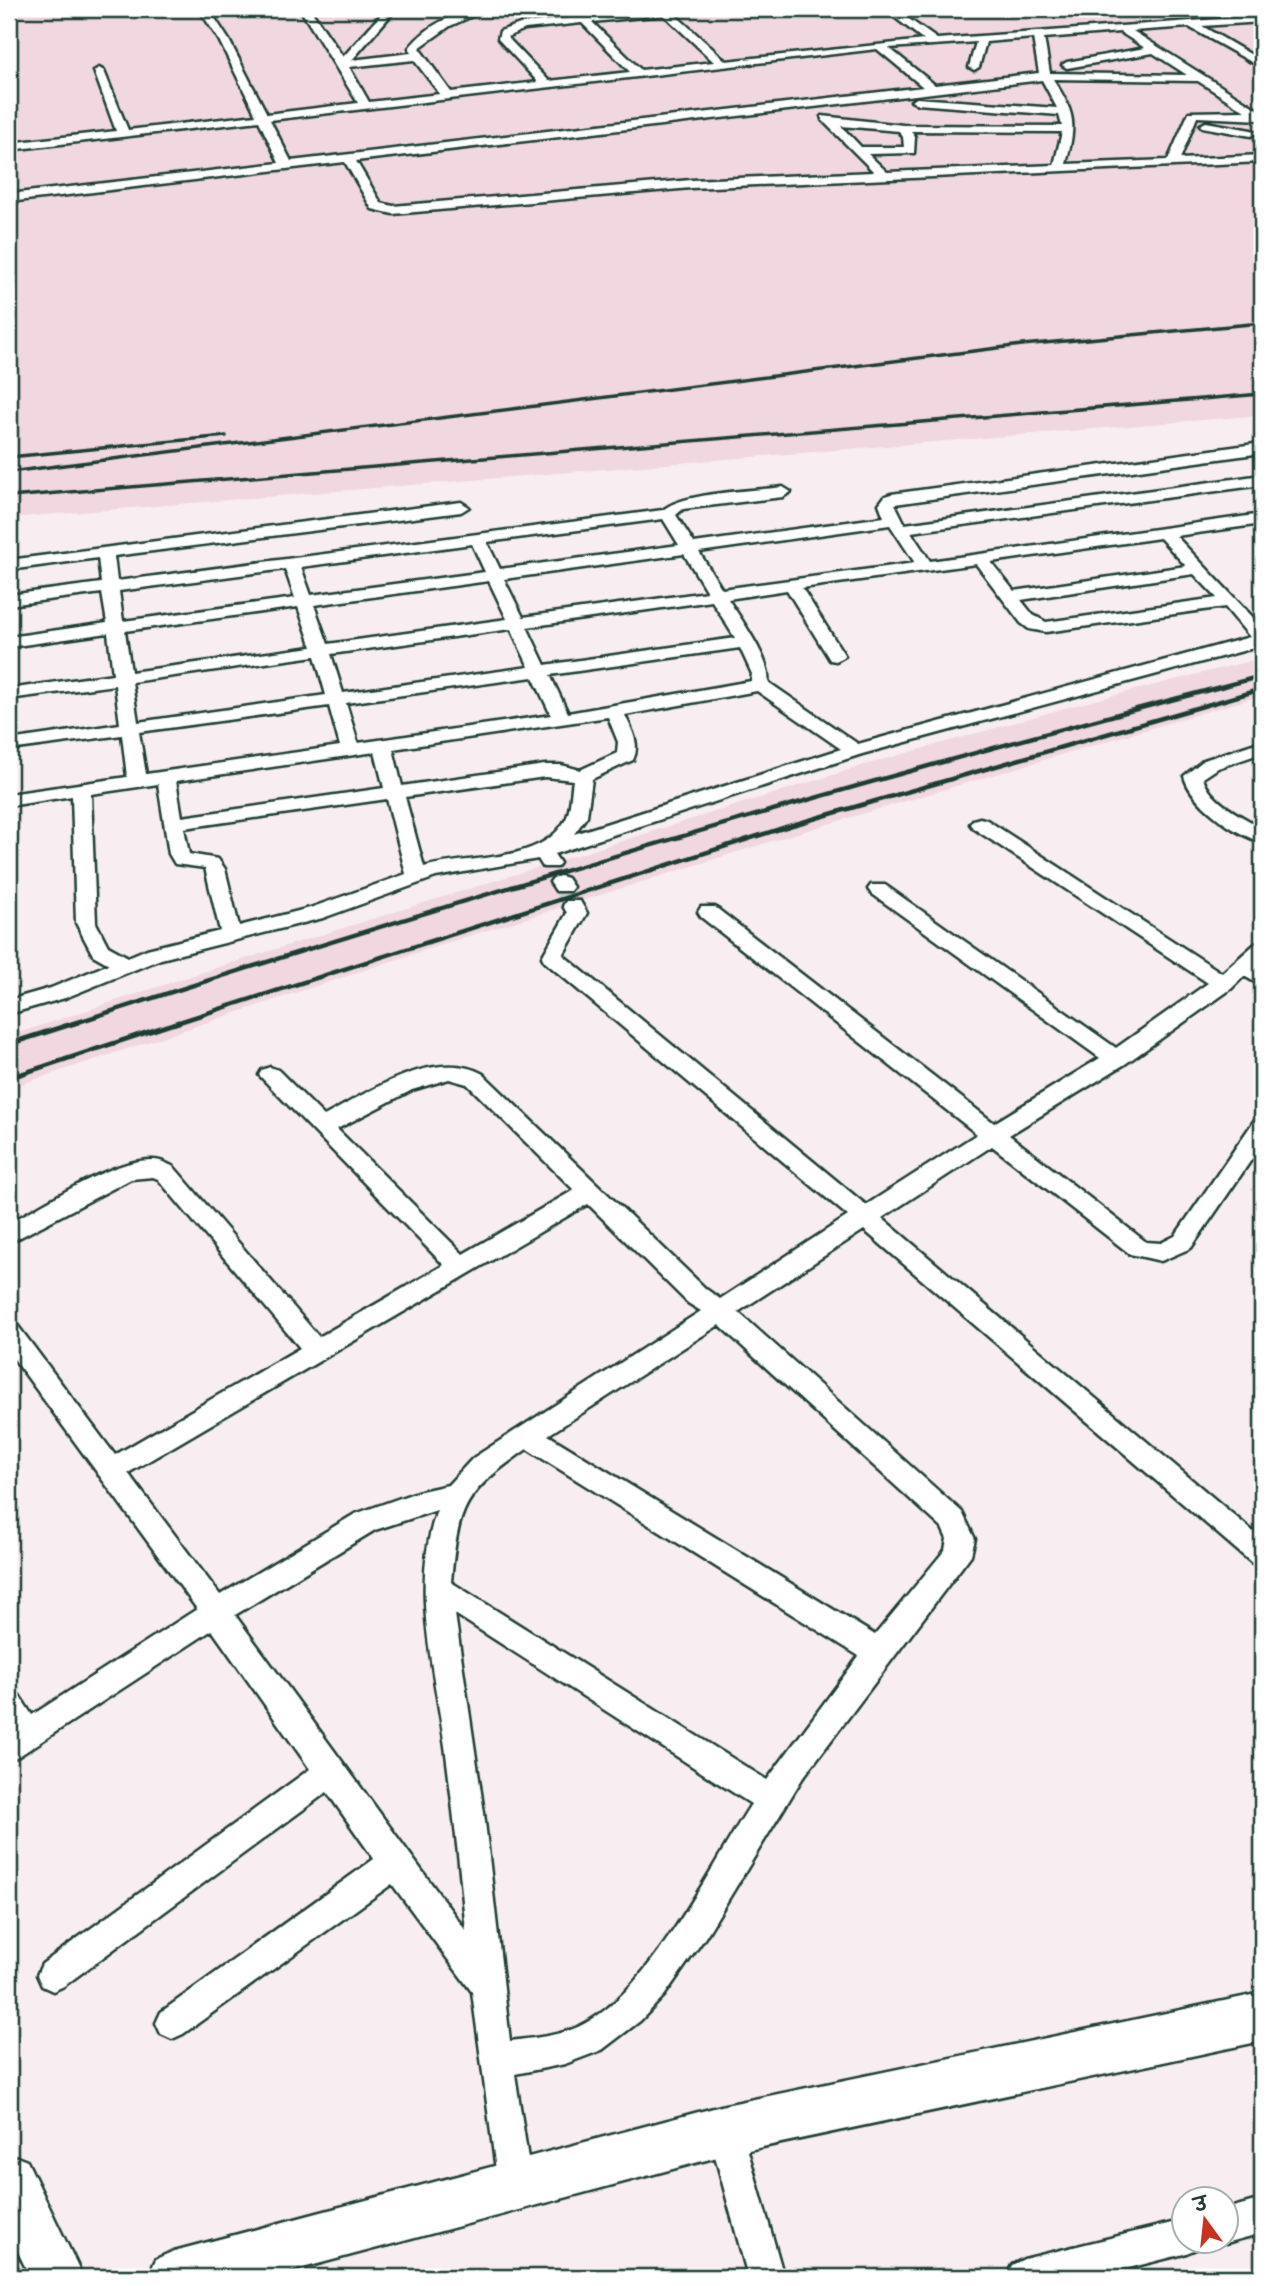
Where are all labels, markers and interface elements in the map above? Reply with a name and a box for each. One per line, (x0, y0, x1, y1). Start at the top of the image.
north arrow (1170, 2184, 1240, 2254)
text: उ (1189, 2189, 1212, 2218)

